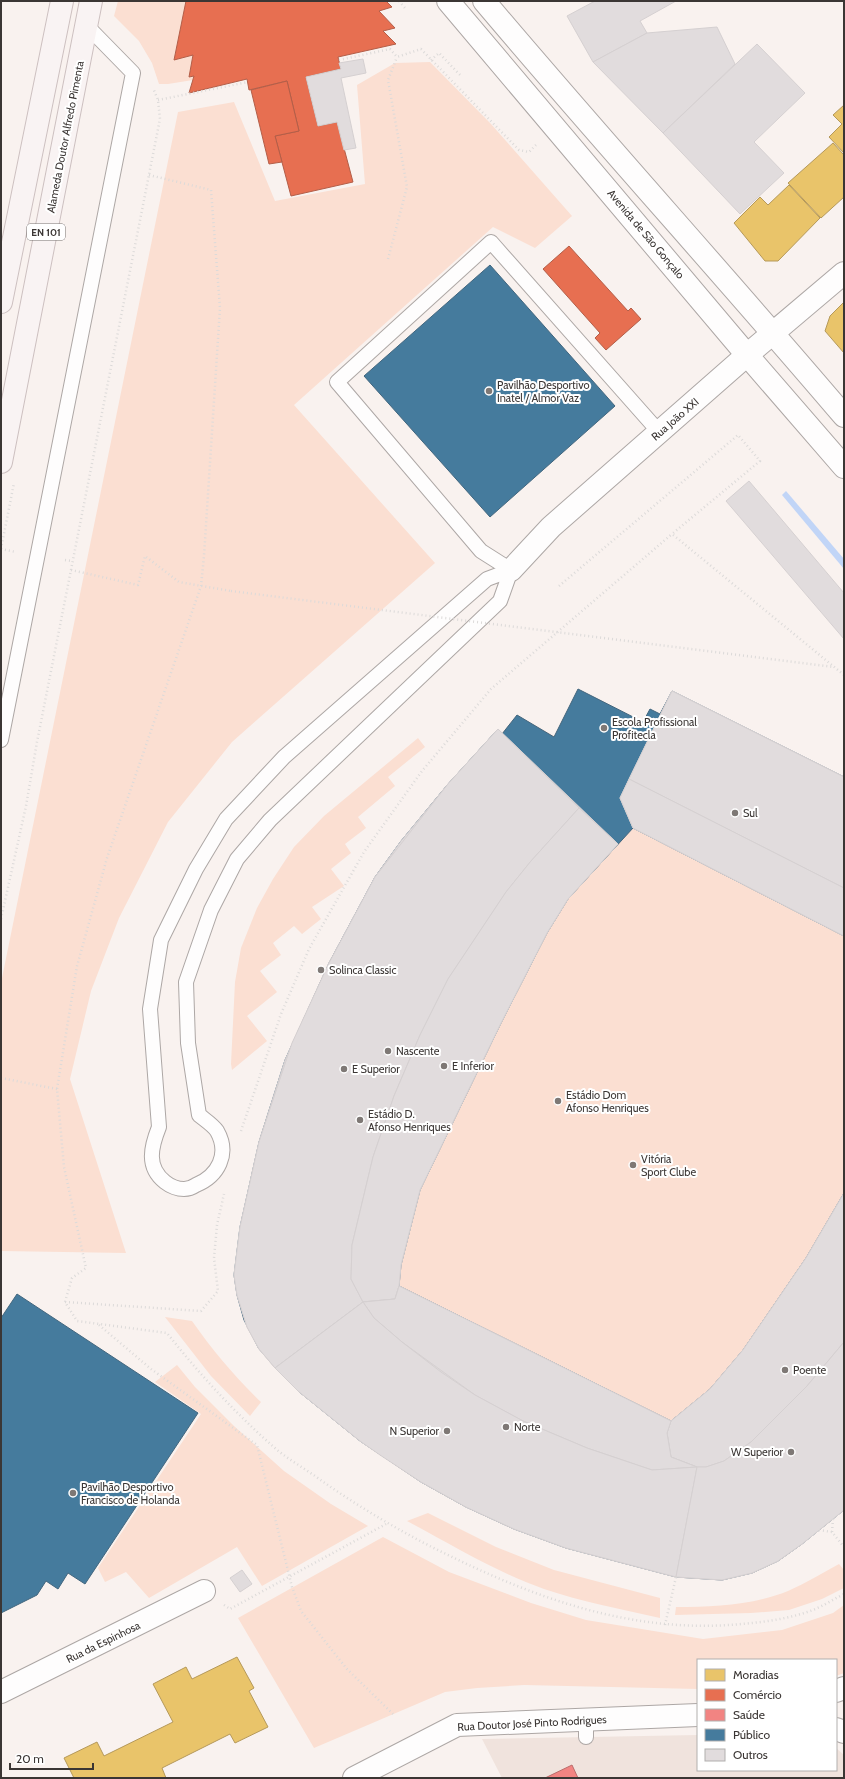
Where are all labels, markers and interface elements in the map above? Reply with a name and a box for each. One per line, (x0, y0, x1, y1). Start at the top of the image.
street label: Alameda Doutor Alfredo Pimenta (43, 59, 87, 214)
street label: Avenida de São Gonçalo (604, 186, 688, 282)
road number: EN 101 (27, 224, 65, 240)
place label: Pavilhão Desportivo Inatel / Almor Vaz (497, 378, 590, 405)
marker: Pavilhão Desportivo Inatel / Almor Vaz (484, 386, 494, 396)
street label: Rua João XXI (648, 395, 702, 443)
place label: Escola Profissional Profitecla (612, 715, 697, 742)
marker: Escola Profissional Profitecla (599, 723, 609, 733)
place label: Sul (743, 806, 758, 820)
marker: Sul (730, 808, 740, 818)
place label: Solinca Classic (329, 963, 396, 977)
marker: Solinca Classic (316, 965, 326, 975)
place label: Nascente (396, 1044, 440, 1058)
marker: Nascente (383, 1046, 393, 1056)
place label: E Inferior (452, 1059, 494, 1073)
marker: E Inferior (439, 1061, 449, 1071)
place label: E Superior (352, 1062, 400, 1076)
marker: E Superior (339, 1064, 349, 1074)
place label: Estádio Dom Afonso Henriques (566, 1088, 649, 1115)
marker: Estádio Dom Afonso Henriques (553, 1096, 563, 1106)
place label: Estádio D. Afonso Henriques (368, 1107, 451, 1134)
marker: Estádio D. Afonso Henriques (355, 1115, 365, 1125)
place label: Vitória Sport Clube (641, 1152, 696, 1179)
marker: Vitória Sport Clube (628, 1160, 638, 1170)
place label: Poente (793, 1363, 827, 1377)
marker: Poente (780, 1365, 790, 1375)
place label: Norte (514, 1420, 541, 1434)
marker: Norte (501, 1422, 511, 1432)
place label: N Superior (390, 1424, 440, 1438)
marker: N Superior (442, 1426, 452, 1436)
place label: W Superior (731, 1445, 784, 1459)
marker: W Superior (786, 1447, 796, 1457)
place label: Pavilhão Desportivo Francisco de Holanda (81, 1480, 180, 1507)
marker: Pavilhão Desportivo Francisco de Holanda (68, 1488, 78, 1498)
street label: Rua da Espinhosa (64, 1618, 143, 1666)
legend (697, 1659, 837, 1771)
text: Moradias (733, 1667, 779, 1682)
text: Comércio (733, 1687, 782, 1702)
text: Saúde (733, 1707, 765, 1722)
street label: Rua Doutor José Pinto Rodrigues (457, 1712, 607, 1734)
text: Público (733, 1727, 770, 1742)
scale bar (10, 1745, 93, 1771)
text: Outros (733, 1747, 768, 1762)
text: 20 m (16, 1751, 44, 1766)

